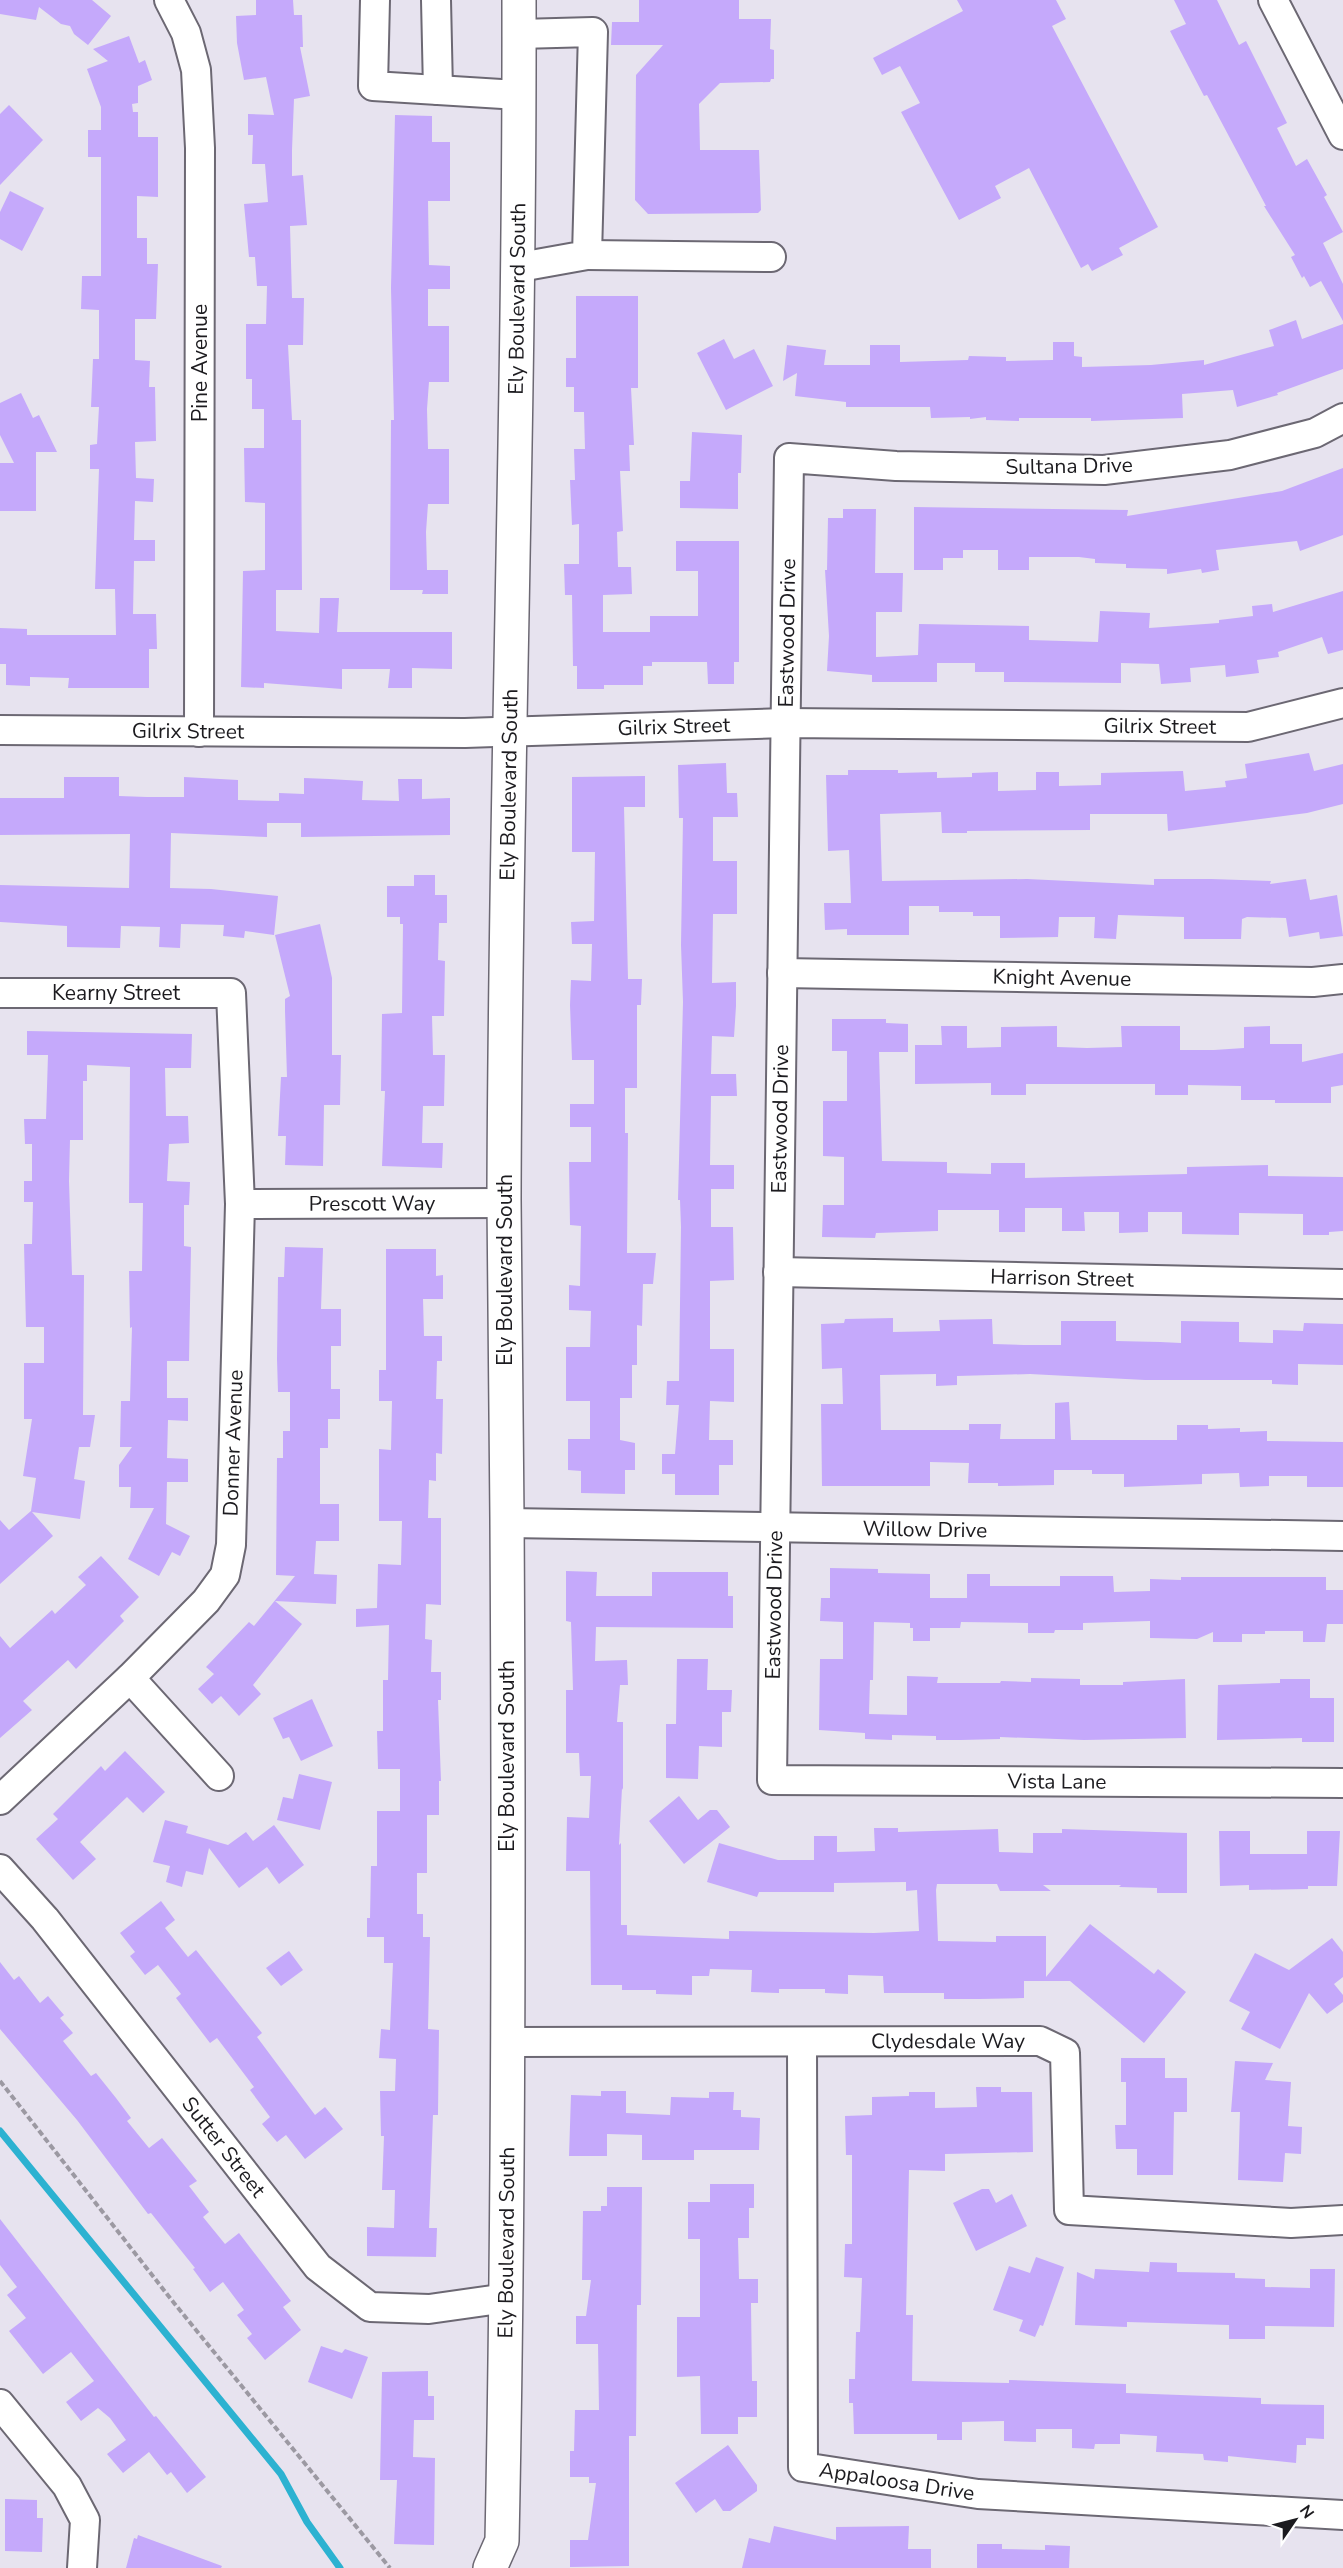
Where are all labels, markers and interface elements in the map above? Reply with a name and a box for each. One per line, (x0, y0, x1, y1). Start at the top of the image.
street label: Ely Boulevard South (502, 203, 532, 395)
street label: Pine Avenue (186, 304, 214, 422)
street label: Sultana Drive (1005, 451, 1133, 481)
street label: Eastwood Drive (772, 558, 802, 708)
street label: Ely Boulevard South (493, 689, 525, 881)
street label: Gilrix Street (617, 711, 731, 742)
street label: Gilrix Street (1103, 712, 1217, 741)
street label: Gilrix Street (132, 717, 245, 746)
street label: Knight Avenue (992, 963, 1131, 993)
street label: Kearny Street (52, 979, 181, 1007)
street label: Eastwood Drive (765, 1044, 795, 1194)
street label: Ely Boulevard South (491, 1174, 519, 1366)
street label: Prescott Way (309, 1189, 435, 1218)
street label: Harrison Street (990, 1263, 1135, 1294)
street label: Donner Avenue (216, 1369, 250, 1517)
street label: Willow Drive (862, 1515, 988, 1544)
street label: Eastwood Drive (759, 1530, 789, 1680)
street label: Ely Boulevard South (493, 1660, 521, 1852)
street label: Vista Lane (1007, 1767, 1107, 1796)
street label: Clydesdale Way (871, 2027, 1025, 2055)
street label: Sutter Street (176, 2091, 272, 2204)
street label: Ely Boulevard South (491, 2147, 521, 2339)
street label: Appaloosa Drive (817, 2456, 977, 2507)
north arrow (1265, 2490, 1325, 2550)
text: N (1294, 2501, 1319, 2523)

